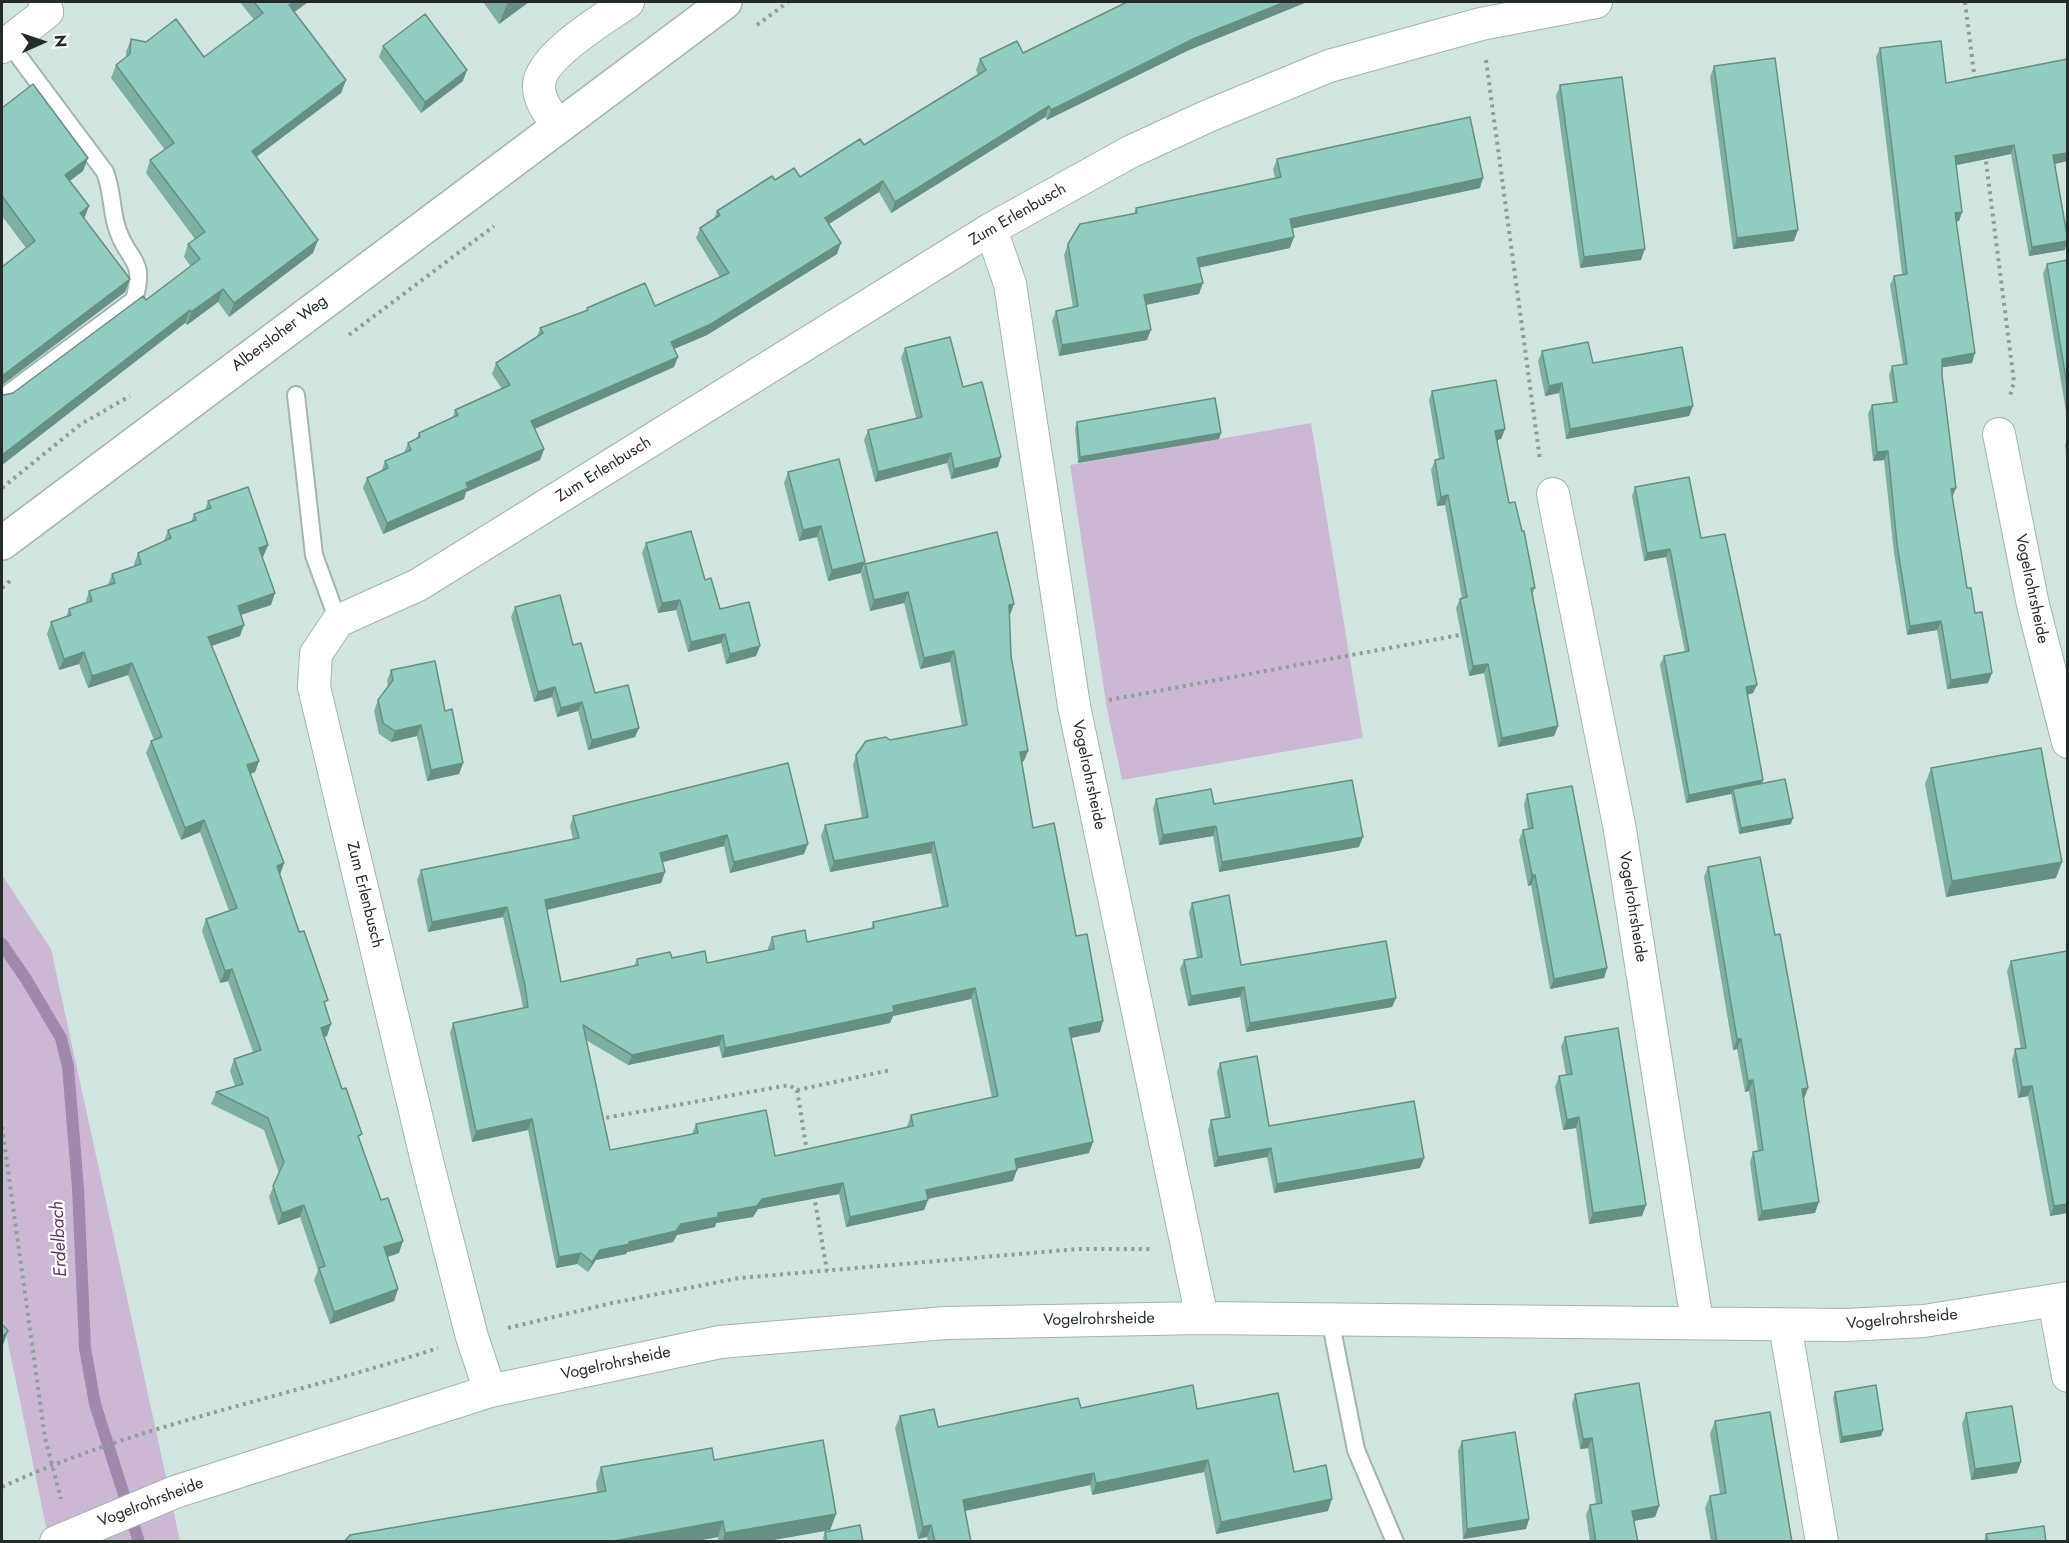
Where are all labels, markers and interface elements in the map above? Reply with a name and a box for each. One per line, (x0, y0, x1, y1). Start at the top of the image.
north arrow (12, 12, 72, 72)
text: N (49, 34, 72, 48)
street label: Zum Erlenbusch (966, 180, 1070, 250)
street label: Albersloher Weg (228, 292, 332, 376)
street label: Zum Erlenbusch (553, 433, 655, 507)
street label: Vogelrohrsheide (2010, 532, 2052, 646)
street label: Vogelrohrsheide (1067, 718, 1109, 832)
street label: Zum Erlenbusch (342, 840, 386, 950)
street label: Vogelrohrsheide (1614, 850, 1650, 964)
water label: Erdelbach (47, 1200, 73, 1278)
street label: Vogelrohrsheide (1846, 1306, 1958, 1334)
street label: Vogelrohrsheide (1043, 1309, 1155, 1331)
street label: Vogelrohrsheide (559, 1343, 673, 1385)
street label: Vogelrohrsheide (95, 1474, 207, 1532)

